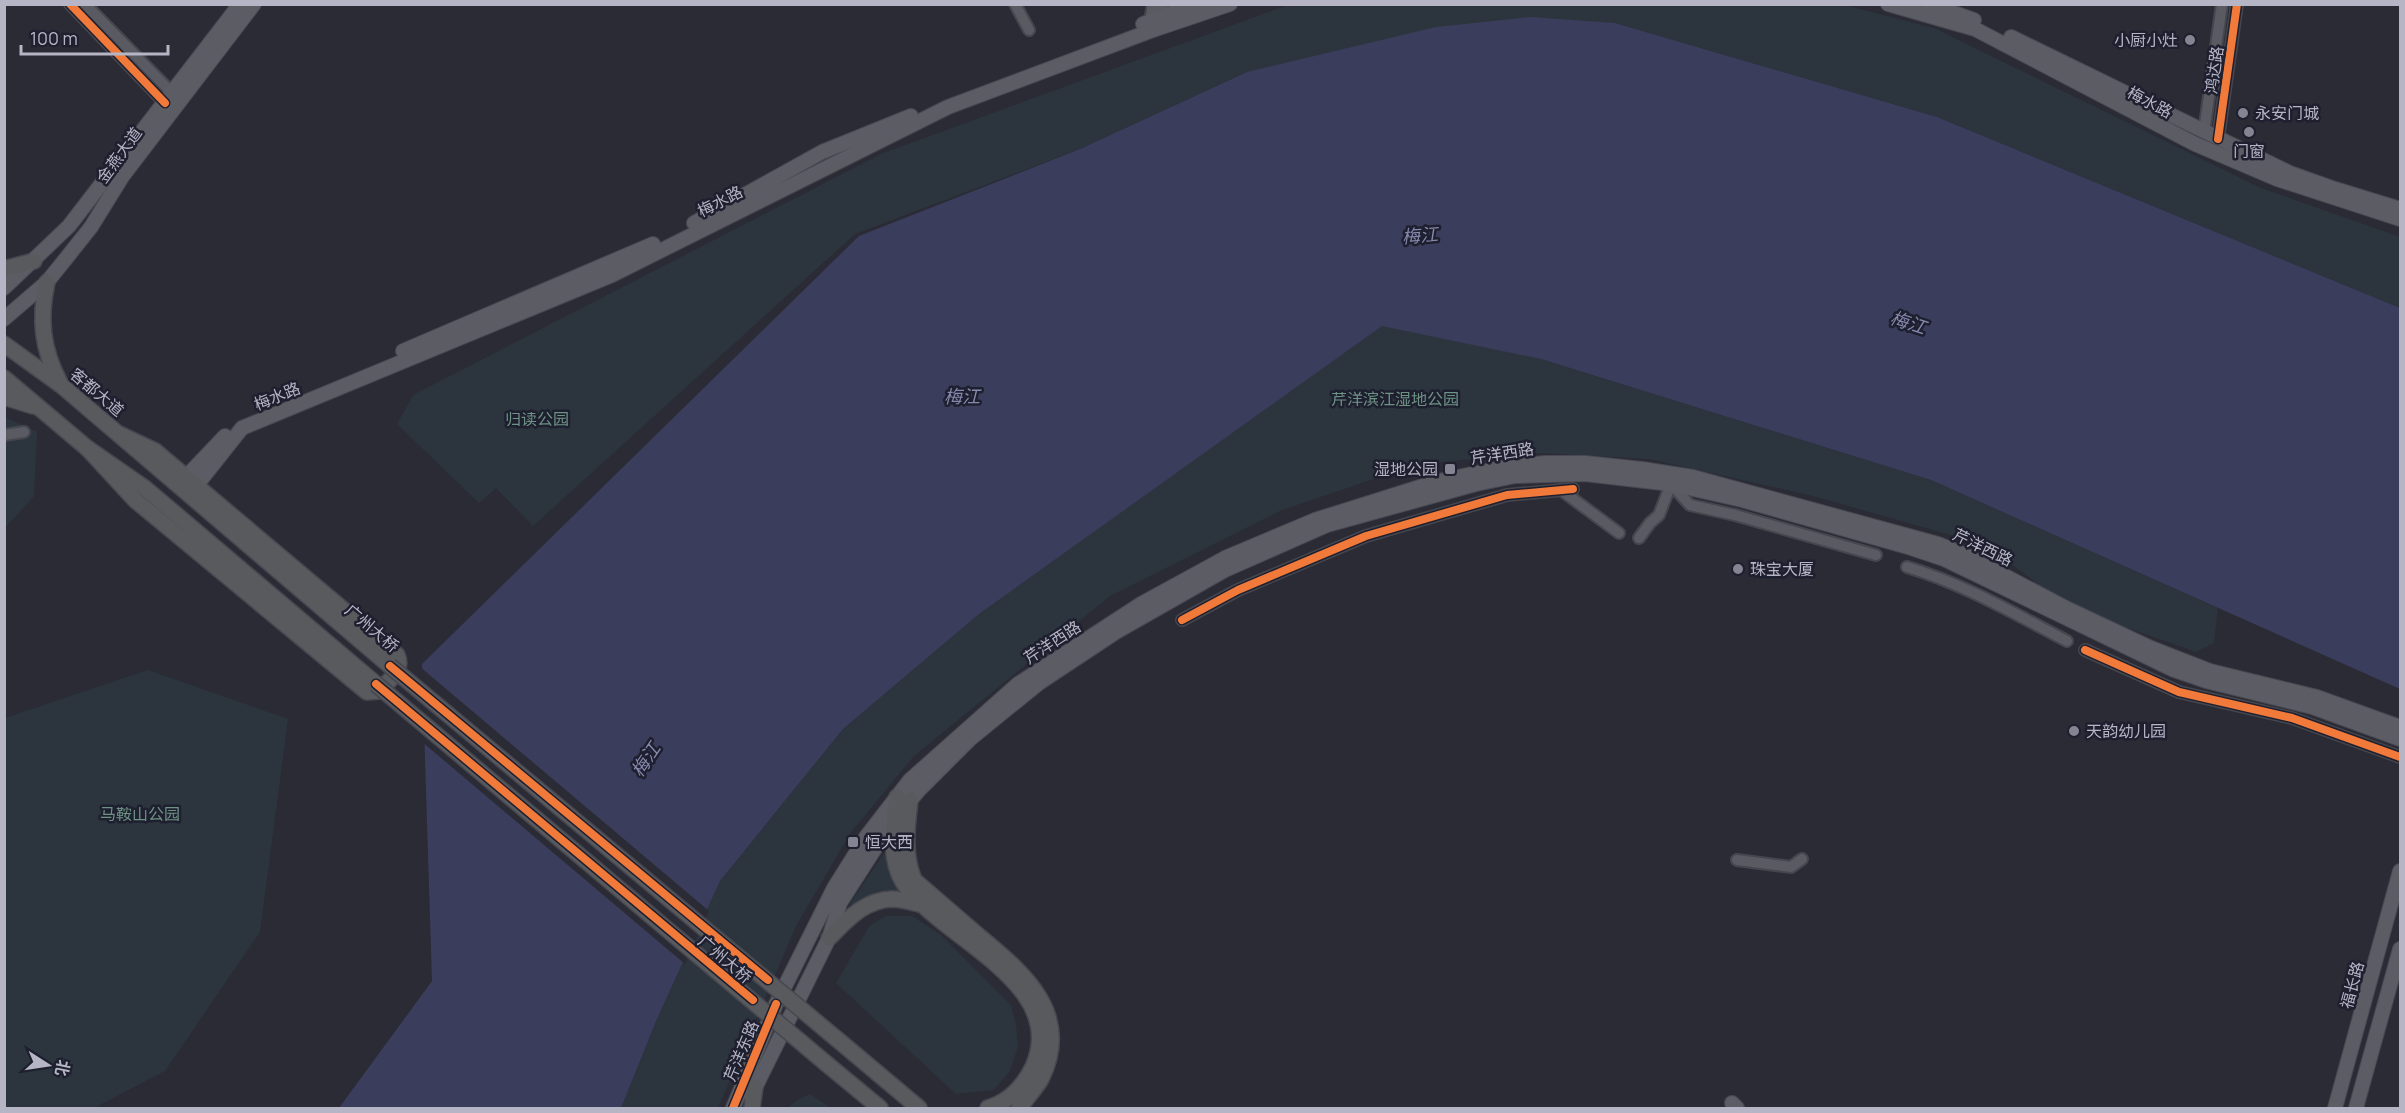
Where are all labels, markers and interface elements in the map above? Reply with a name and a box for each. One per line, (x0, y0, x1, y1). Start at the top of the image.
scale bar (21, 18, 168, 56)
text: 100 m (30, 26, 78, 50)
place label: 小厨小灶 (2114, 29, 2178, 51)
marker: 小厨小灶 (2183, 33, 2197, 47)
street label: 鸿达路 (2200, 45, 2228, 95)
street label: 梅水路 (2124, 81, 2176, 123)
place label: 永安门城 (2255, 102, 2319, 124)
marker: 永安门城 (2236, 106, 2250, 120)
street label: 金燕大道 (91, 123, 147, 187)
marker: 门窗 (2242, 125, 2256, 139)
place label: 门窗 (2233, 140, 2265, 162)
street label: 梅水路 (694, 180, 746, 222)
water label: 梅江 (1401, 221, 1441, 249)
water label: 梅江 (1887, 305, 1931, 340)
street label: 客都大道 (65, 363, 129, 421)
street label: 梅水路 (251, 377, 303, 415)
water label: 梅江 (944, 384, 982, 408)
park label: 芹洋滨江湿地公园 (1331, 388, 1459, 410)
park label: 归读公园 (505, 408, 569, 430)
street label: 芹洋西路 (1469, 437, 1535, 469)
place label: 湿地公园 (1374, 458, 1438, 480)
marker: 湿地公园 (1443, 462, 1457, 476)
street label: 芹洋西路 (1949, 523, 2017, 571)
place label: 珠宝大厦 (1750, 558, 1814, 580)
marker: 珠宝大厦 (1731, 562, 1745, 576)
street label: 广州大桥 (340, 599, 404, 657)
street label: 芹洋西路 (1019, 615, 1085, 669)
place label: 天韵幼儿园 (2086, 720, 2166, 742)
marker: 天韵幼儿园 (2067, 724, 2081, 738)
water label: 梅江 (625, 736, 666, 781)
park label: 马鞍山公园 (100, 803, 180, 825)
place label: 恒大西 (865, 831, 913, 853)
marker: 恒大西 (846, 835, 860, 849)
street label: 广州大桥 (693, 930, 757, 988)
street label: 福长路 (2335, 959, 2369, 1011)
street label: 芹洋东路 (718, 1017, 764, 1085)
north arrow (18, 1035, 78, 1095)
text: 北 (50, 1058, 75, 1078)

